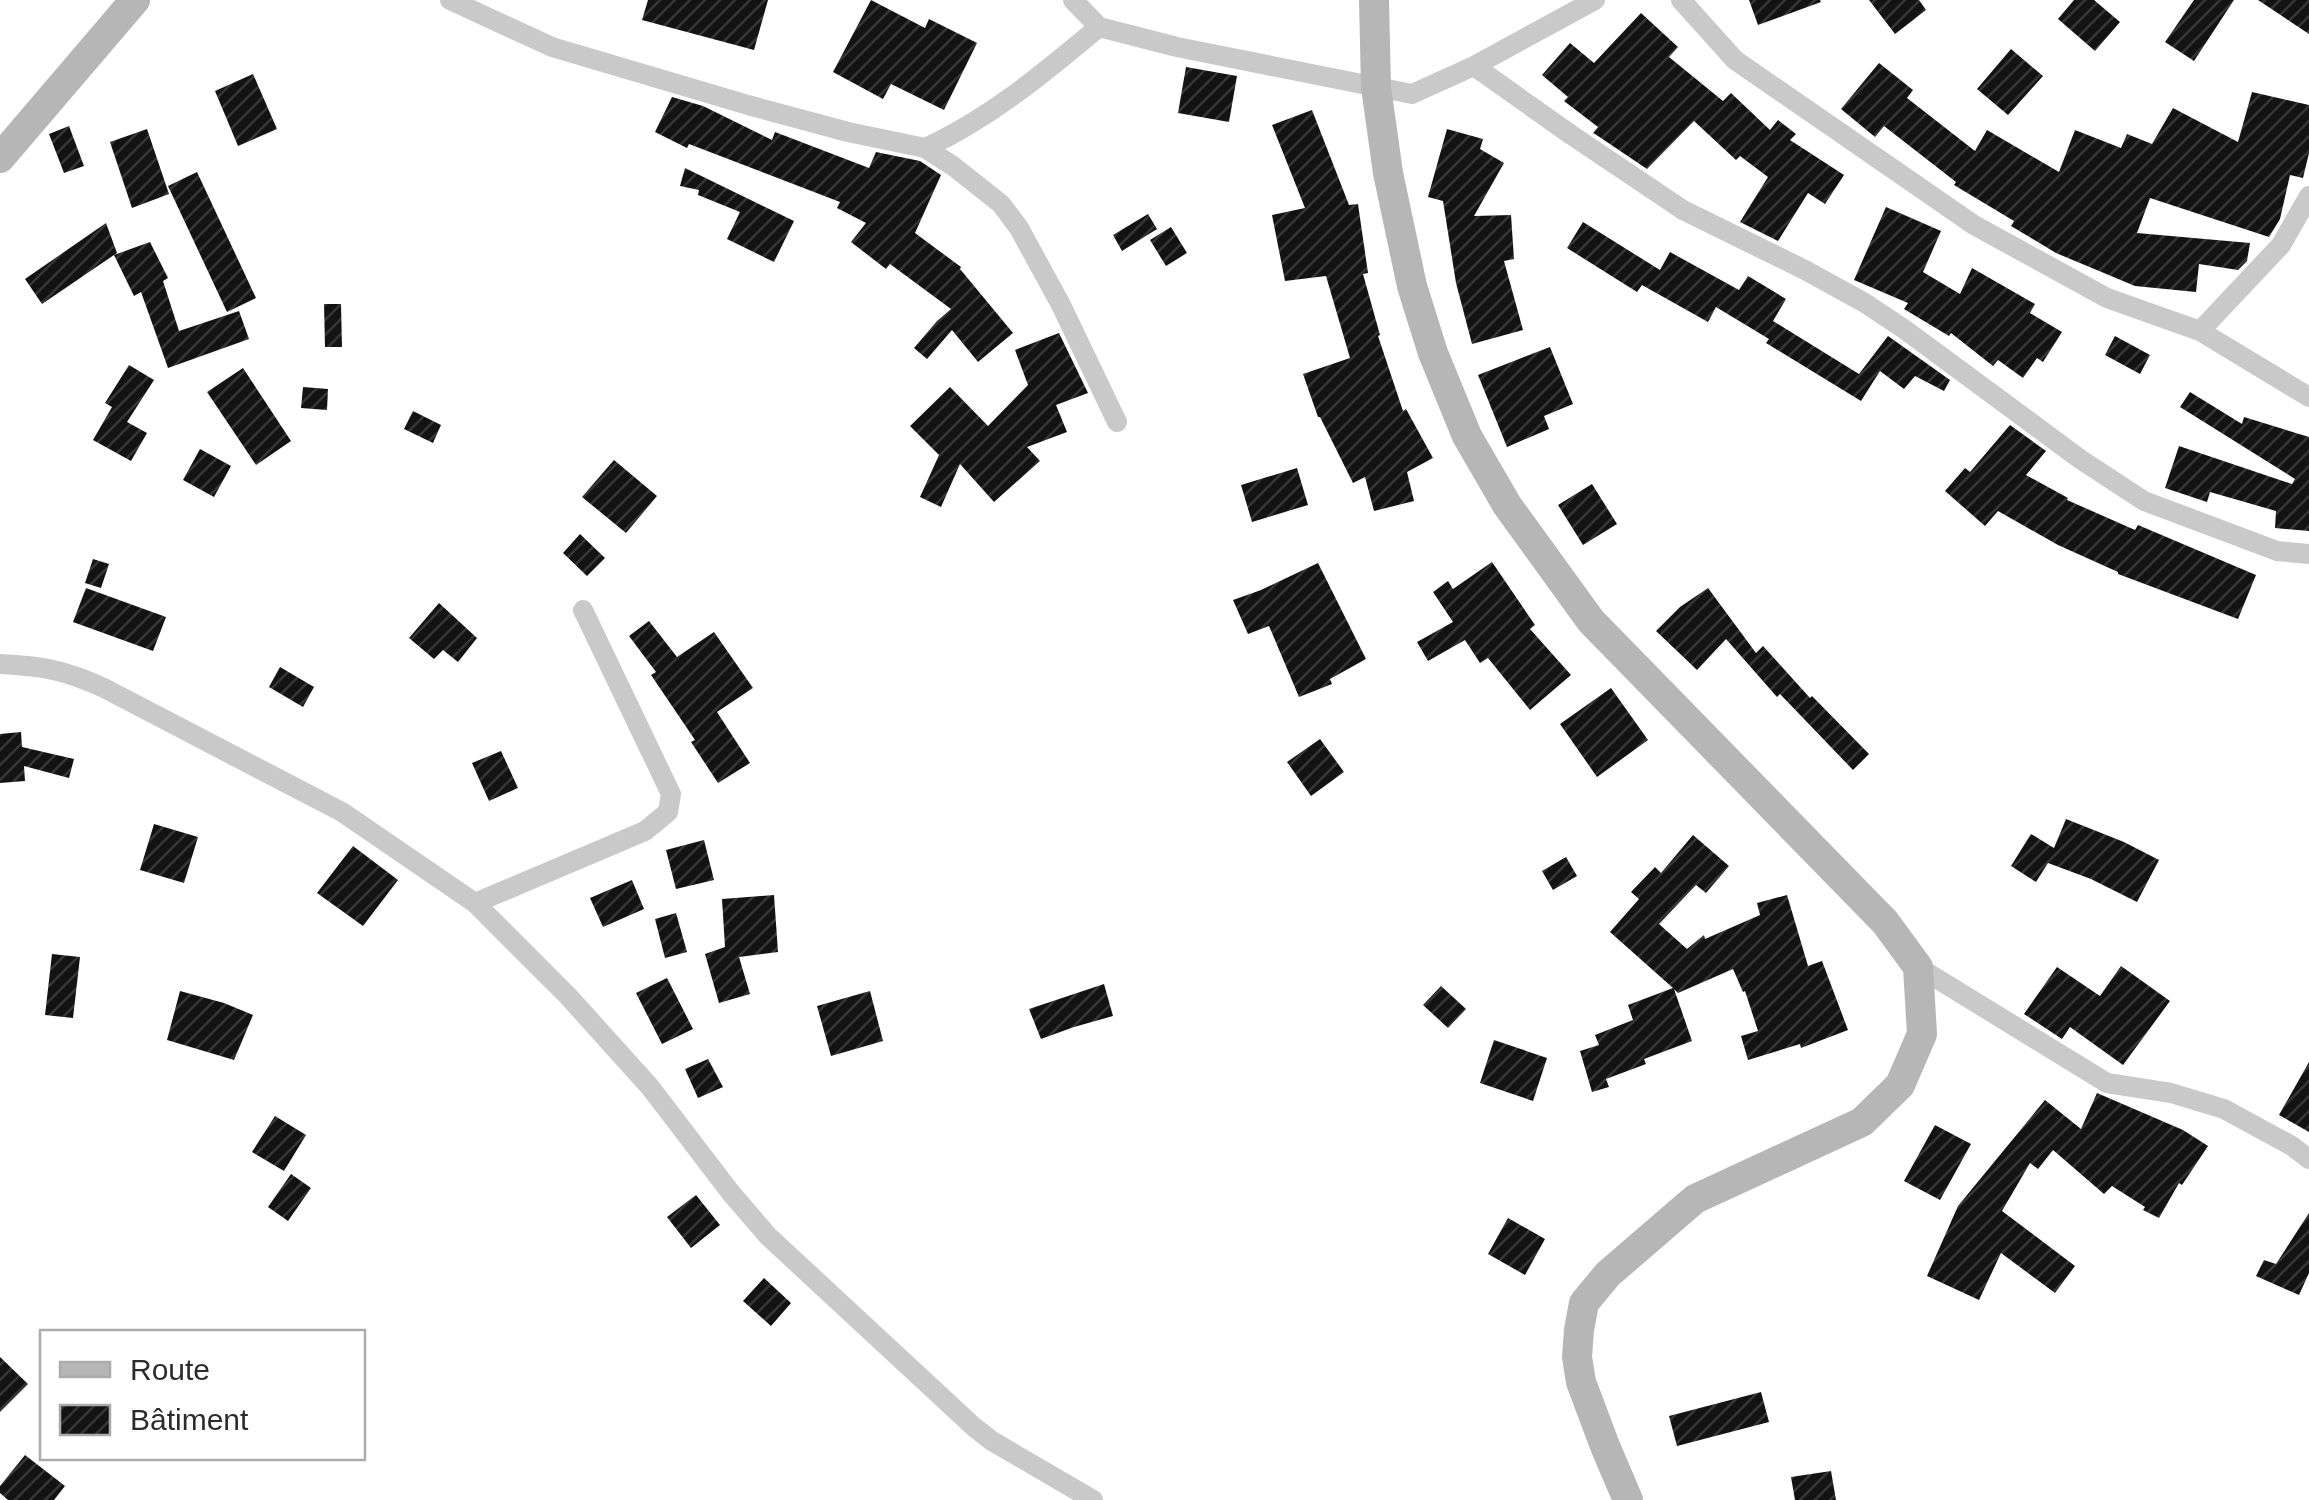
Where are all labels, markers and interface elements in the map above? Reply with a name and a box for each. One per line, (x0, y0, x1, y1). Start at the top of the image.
legend (40, 1330, 365, 1460)
text: Route (130, 1353, 210, 1386)
text: Bâtiment (130, 1403, 249, 1436)

